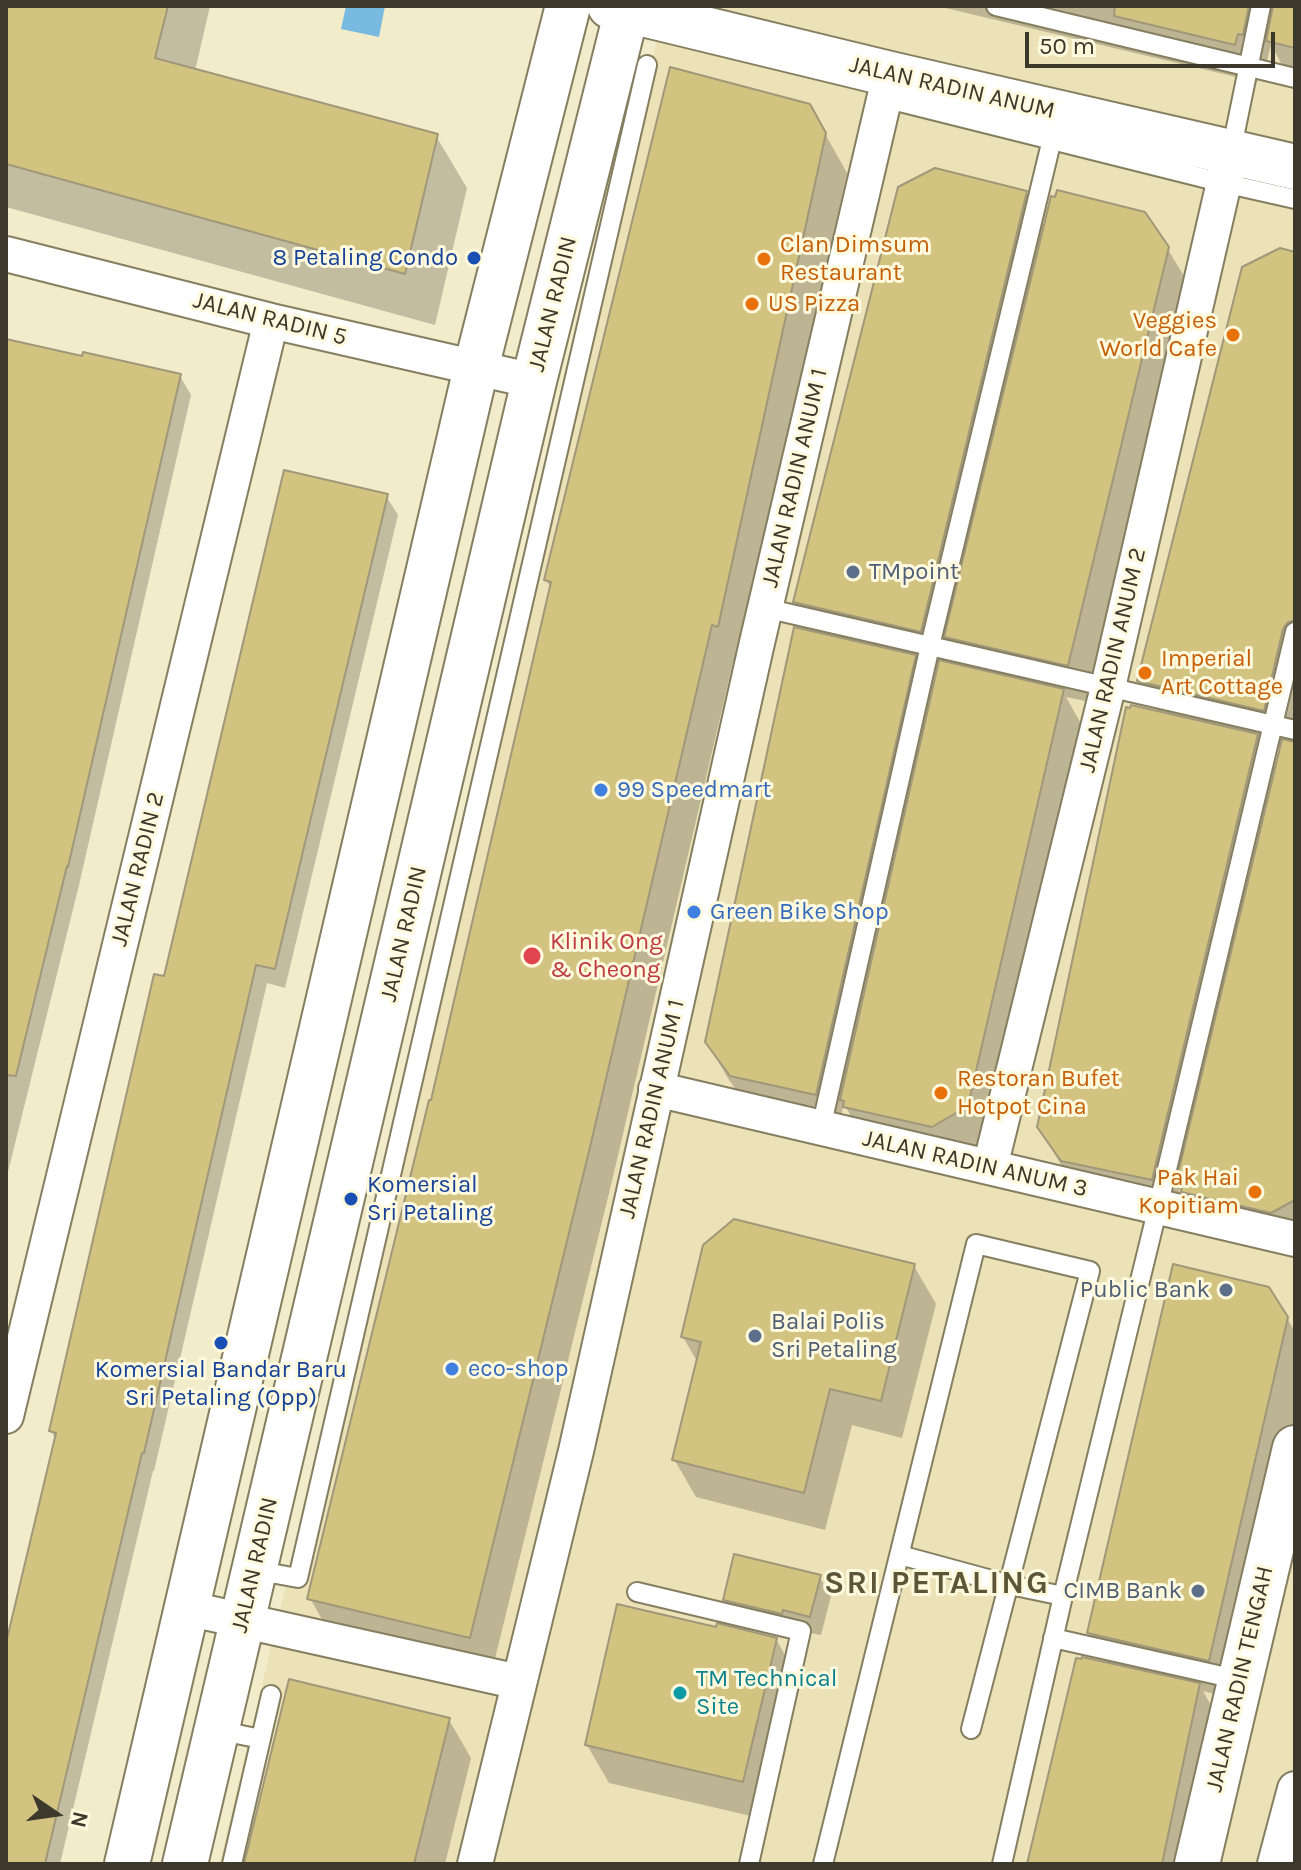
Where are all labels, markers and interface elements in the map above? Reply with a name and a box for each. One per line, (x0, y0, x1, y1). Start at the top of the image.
scale bar (1029, 16, 1279, 66)
text: 50 m (1039, 32, 1095, 60)
street label: JALAN RADIN ANUM (846, 50, 1058, 126)
place label: Clan Dimsum Restaurant (780, 231, 930, 287)
street label: JALAN RADIN (522, 234, 584, 374)
place label: 8 Petaling Condo (272, 244, 458, 272)
marker: 8 Petaling Condo (465, 249, 483, 267)
marker: Clan Dimsum Restaurant (755, 250, 773, 268)
street label: JALAN RADIN 5 (190, 286, 350, 352)
place label: US Pizza (768, 290, 860, 318)
marker: US Pizza (743, 295, 761, 313)
place label: Veggies World Cafe (1099, 307, 1217, 363)
marker: Veggies World Cafe (1224, 326, 1242, 344)
street label: JALAN RADIN ANUM 1 (756, 366, 834, 590)
street label: JALAN RADIN ANUM 2 (1073, 545, 1153, 775)
place label: TMpoint (869, 558, 959, 586)
marker: TMpoint (844, 563, 862, 581)
place label: Imperial Art Cottage (1161, 645, 1283, 701)
marker: Imperial Art Cottage (1136, 664, 1154, 682)
place label: 99 Speedmart (617, 776, 771, 804)
marker: 99 Speedmart (592, 781, 610, 799)
street label: JALAN RADIN 2 (105, 789, 171, 949)
street label: JALAN RADIN (374, 864, 434, 1004)
place label: Green Bike Shop (710, 898, 889, 926)
marker: Green Bike Shop (685, 903, 703, 921)
place label: Klinik Ong & Cheong (550, 928, 663, 984)
marker: Klinik Ong & Cheong (521, 945, 543, 967)
street label: JALAN RADIN ANUM 1 (613, 997, 691, 1221)
place label: Restoran Bufet Hotpot Cina (957, 1065, 1120, 1121)
marker: Restoran Bufet Hotpot Cina (932, 1084, 950, 1102)
street label: JALAN RADIN ANUM 3 (860, 1124, 1090, 1204)
place label: Pak Hai Kopitiam (1138, 1164, 1239, 1220)
place label: Komersial Sri Petaling (367, 1171, 493, 1227)
marker: Pak Hai Kopitiam (1246, 1183, 1264, 1201)
marker: Komersial Sri Petaling (342, 1190, 360, 1208)
place label: Public Bank (1080, 1276, 1210, 1304)
marker: Public Bank (1217, 1281, 1235, 1299)
place label: Balai Polis Sri Petaling (771, 1308, 897, 1364)
marker: Balai Polis Sri Petaling (746, 1327, 764, 1345)
marker: Komersial Bandar Baru Sri Petaling (Opp) (212, 1334, 230, 1352)
place label: eco-shop (468, 1355, 568, 1383)
place label: Komersial Bandar Baru Sri Petaling (Opp) (95, 1356, 347, 1412)
marker: eco-shop (443, 1360, 461, 1378)
street label: JALAN RADIN (225, 1495, 285, 1635)
street label: JALAN RADIN TENGAH (1200, 1563, 1280, 1795)
district label: SRI PETALING (824, 1565, 1050, 1603)
place label: CIMB Bank (1063, 1577, 1182, 1605)
marker: CIMB Bank (1189, 1582, 1207, 1600)
place label: TM Technical Site (696, 1665, 837, 1721)
marker: TM Technical Site (671, 1684, 689, 1702)
north arrow (16, 1774, 96, 1854)
text: N (65, 1809, 94, 1830)

